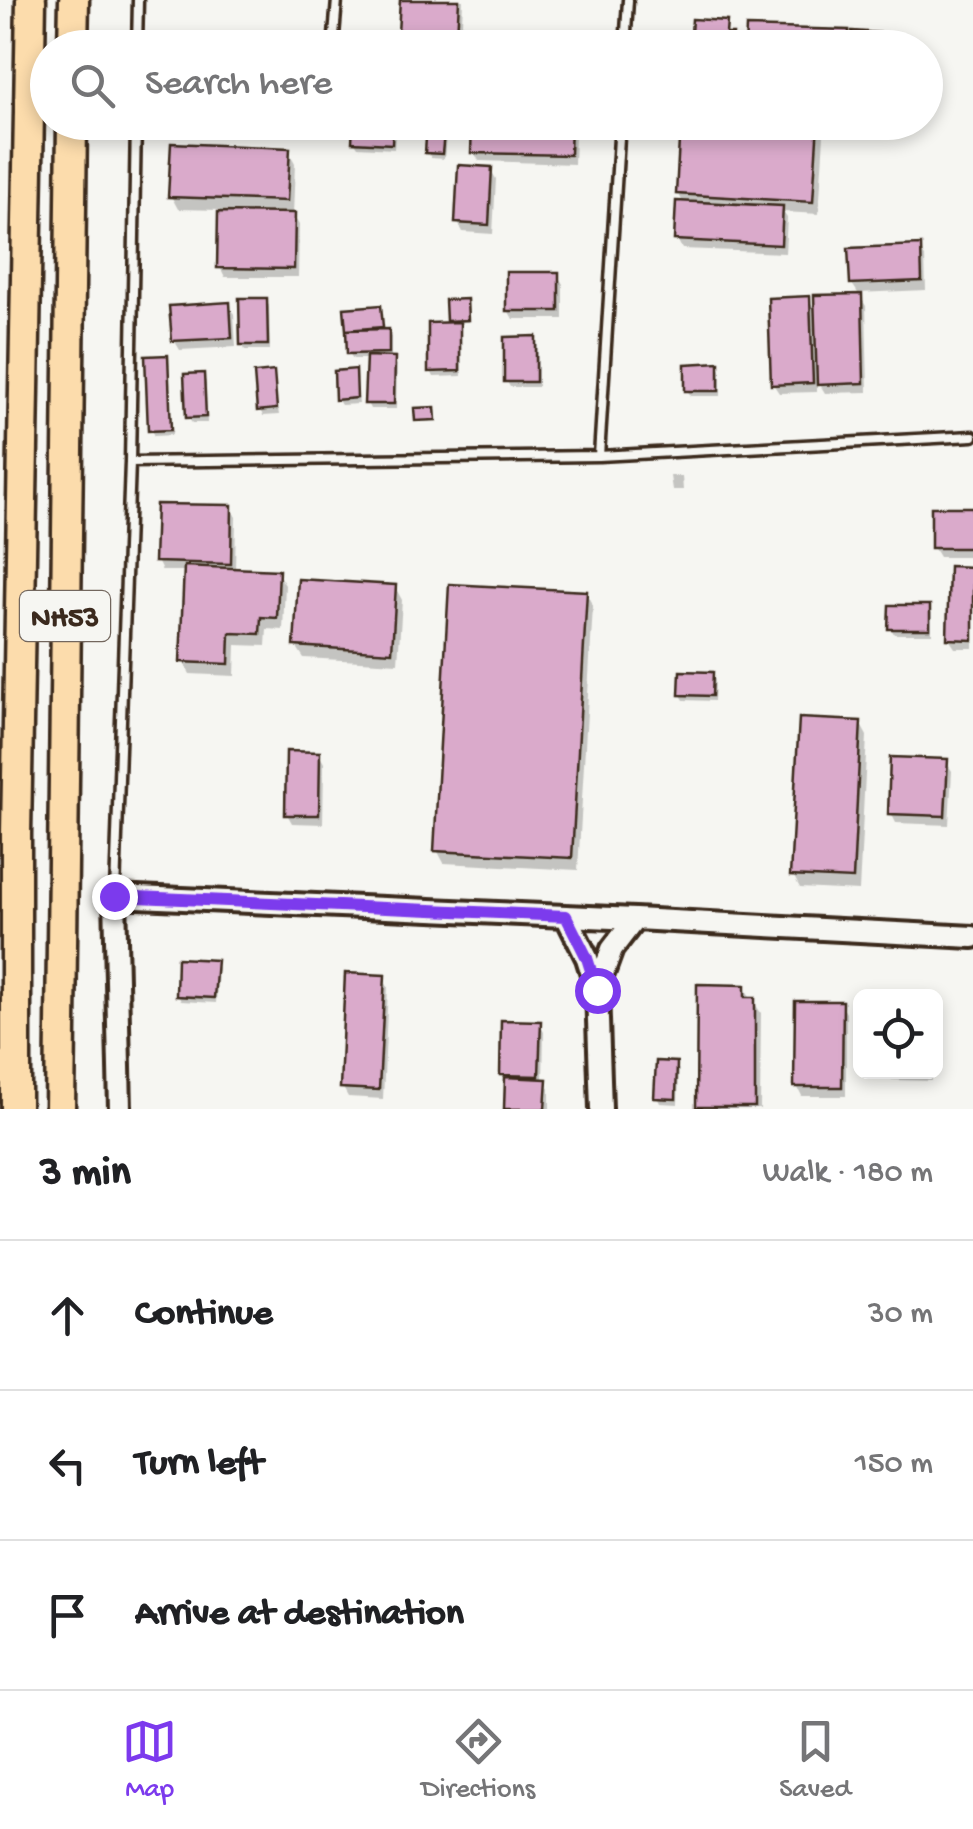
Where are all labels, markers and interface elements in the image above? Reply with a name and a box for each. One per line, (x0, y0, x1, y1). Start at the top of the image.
search box (30, 30, 943, 140)
icon: search (65, 58, 120, 113)
text: Search here (145, 63, 332, 107)
road number: NH53 (20, 591, 110, 641)
route end (92, 874, 138, 920)
route start (575, 968, 621, 1014)
map controls (853, 989, 943, 1079)
button: locate (853, 989, 943, 1079)
text: 3 min (40, 1150, 131, 1199)
text: Walk · 180 m (763, 1155, 933, 1193)
icon: ahead (40, 1288, 95, 1343)
text: Continue (135, 1293, 273, 1337)
text: 30 m (868, 1296, 933, 1334)
icon: left (40, 1438, 95, 1493)
text: Turn left (135, 1443, 263, 1487)
text: 150 m (855, 1446, 933, 1484)
icon: arrive (40, 1588, 95, 1643)
text: Arrive at destination (135, 1593, 464, 1637)
tab: Map (122, 1714, 177, 1807)
tab: Directions (421, 1714, 535, 1807)
tab: Saved (779, 1714, 851, 1807)

